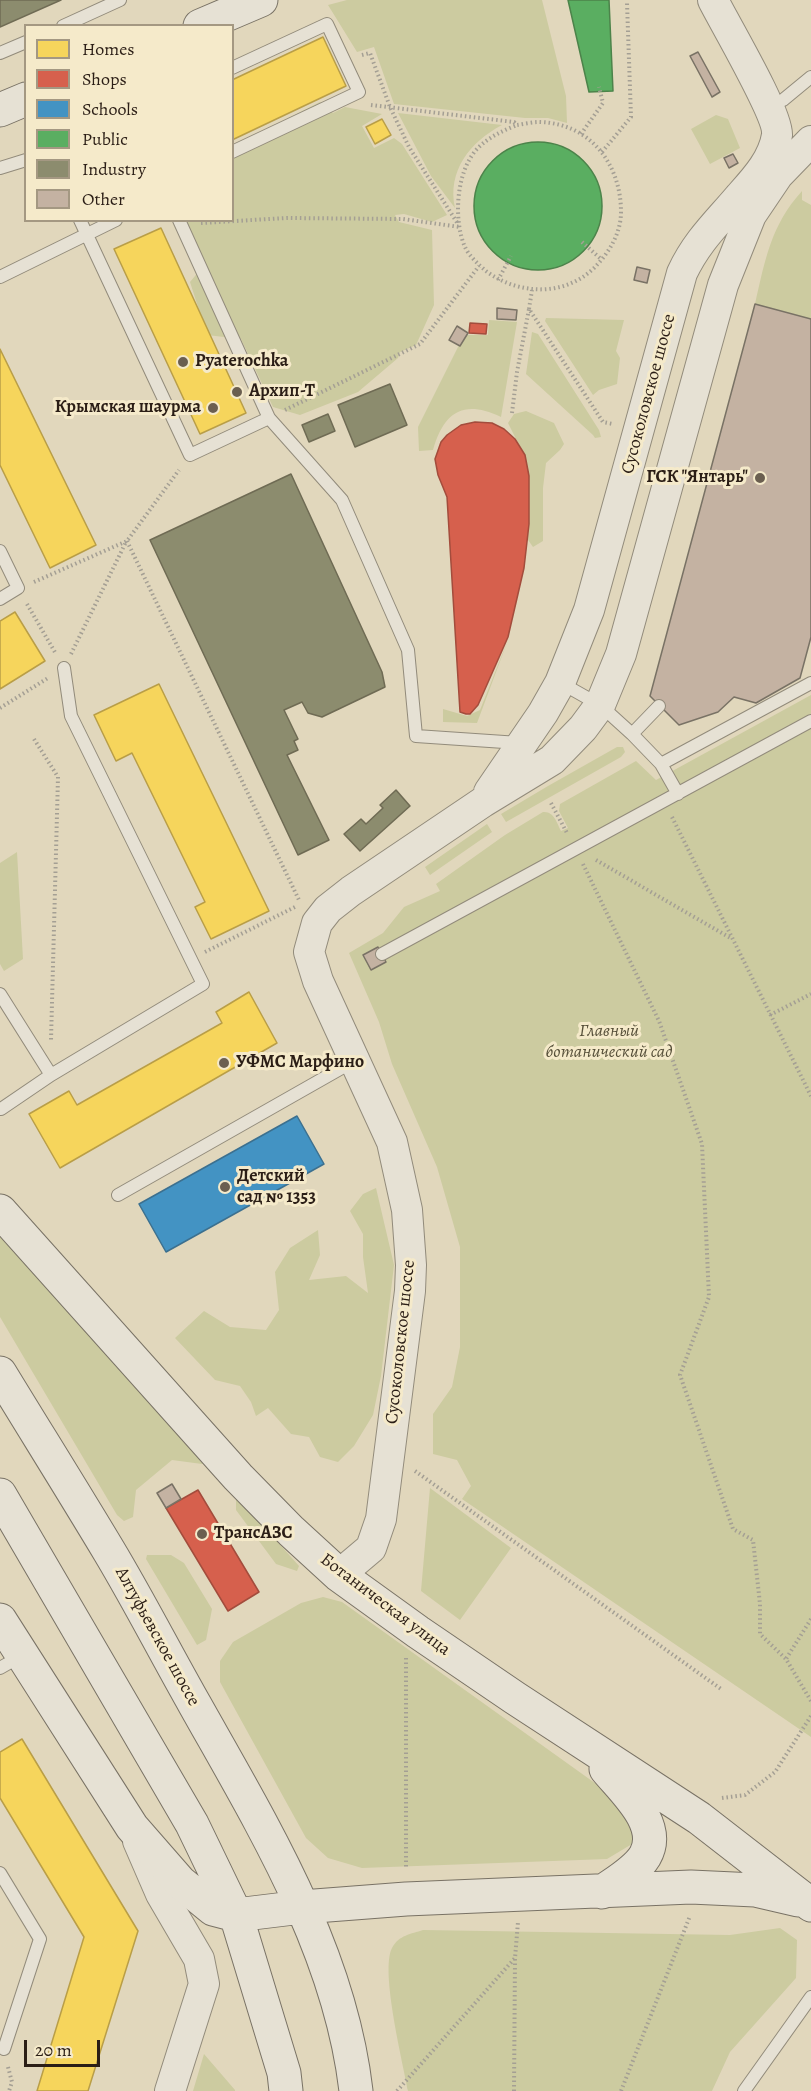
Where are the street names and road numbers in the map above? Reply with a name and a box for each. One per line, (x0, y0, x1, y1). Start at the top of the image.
street label: Сусоколовское шоссе (617, 312, 681, 476)
street label: Сусоколовское шоссе (382, 1259, 420, 1425)
street label: Ботаническая улица (316, 1549, 454, 1661)
street label: Алтуфьевское шоссе (110, 1564, 204, 1710)

